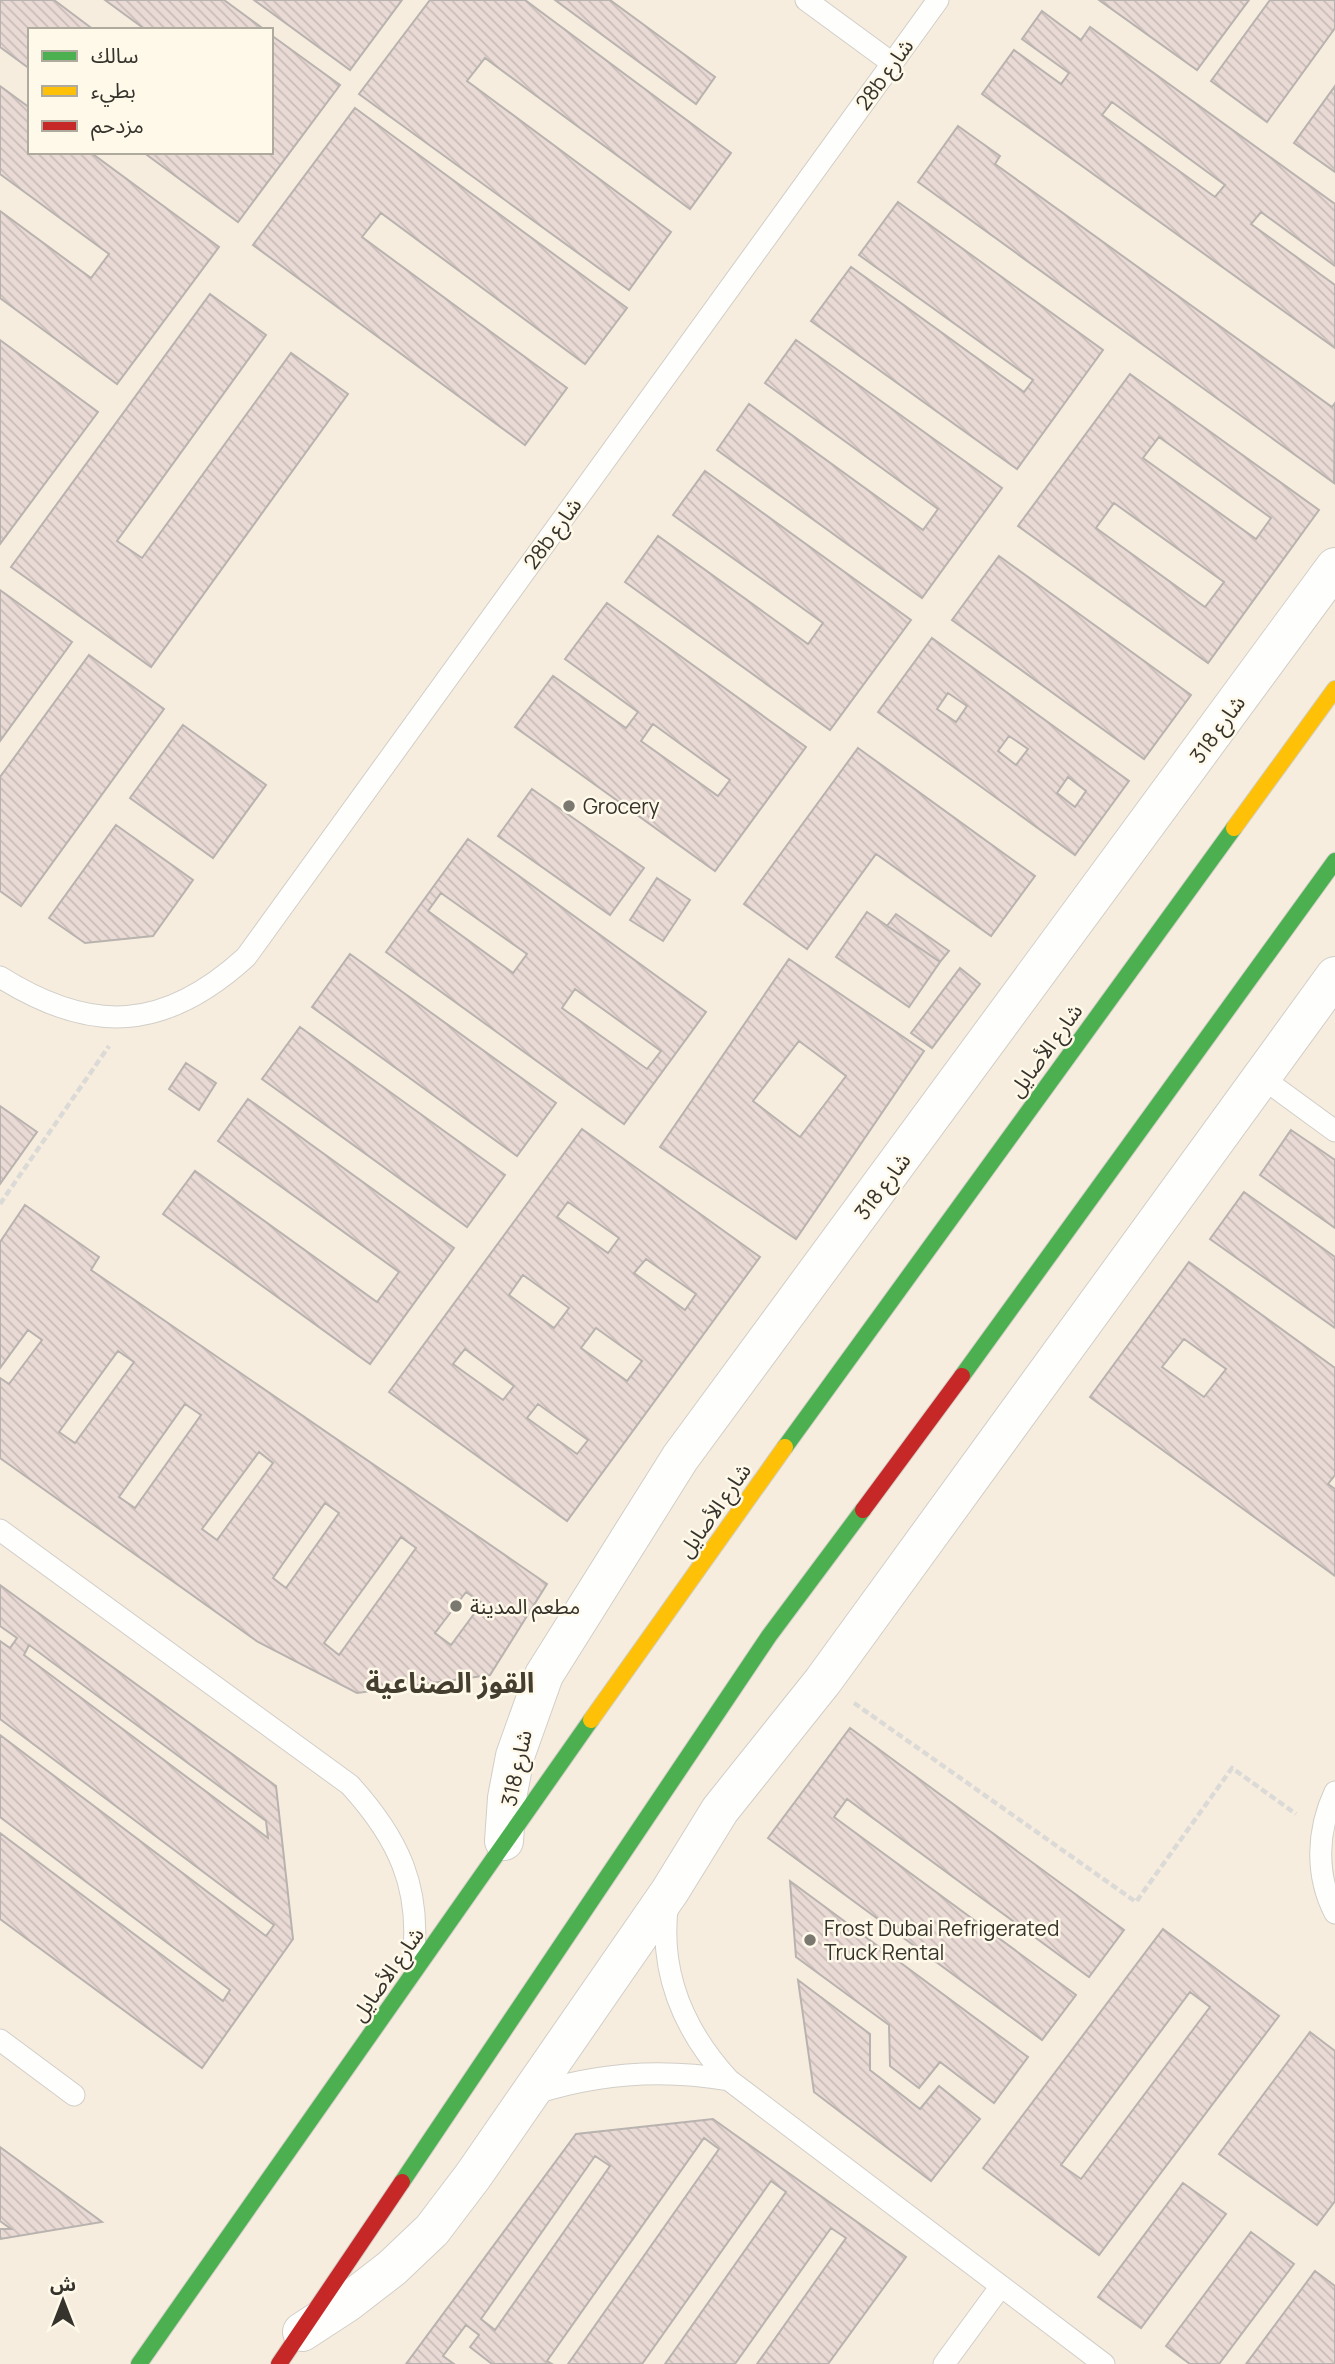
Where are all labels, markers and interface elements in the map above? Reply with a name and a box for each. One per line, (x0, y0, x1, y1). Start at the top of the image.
legend (28, 28, 273, 154)
street label: 28b شارع (849, 33, 921, 116)
text: سالك (91, 41, 138, 69)
text: بطيء (91, 76, 136, 107)
text: مزدحم (91, 111, 144, 141)
street label: 28b شارع (517, 492, 589, 575)
street label: شارع 318 (1183, 690, 1253, 770)
place label: Grocery (583, 792, 660, 820)
marker: Grocery (561, 798, 577, 814)
street label: شارع الأصايل (1002, 998, 1090, 1104)
street label: شارع 318 (848, 1147, 918, 1226)
street label: شارع الأصايل (671, 1457, 758, 1564)
place label: مطعم المدينة (470, 1592, 580, 1622)
marker: مطعم المدينة (448, 1598, 464, 1614)
district label: القوز الصناعية (366, 1663, 534, 1701)
street label: شارع 318 (494, 1727, 540, 1809)
place label: Frost Dubai Refrigerated Truck Rental (824, 1914, 1059, 1966)
street label: شارع الأصايل (344, 1921, 431, 2028)
marker: Frost Dubai Refrigerated Truck Rental (802, 1932, 818, 1948)
north arrow (28, 2266, 98, 2336)
text: ش (50, 2271, 76, 2297)

